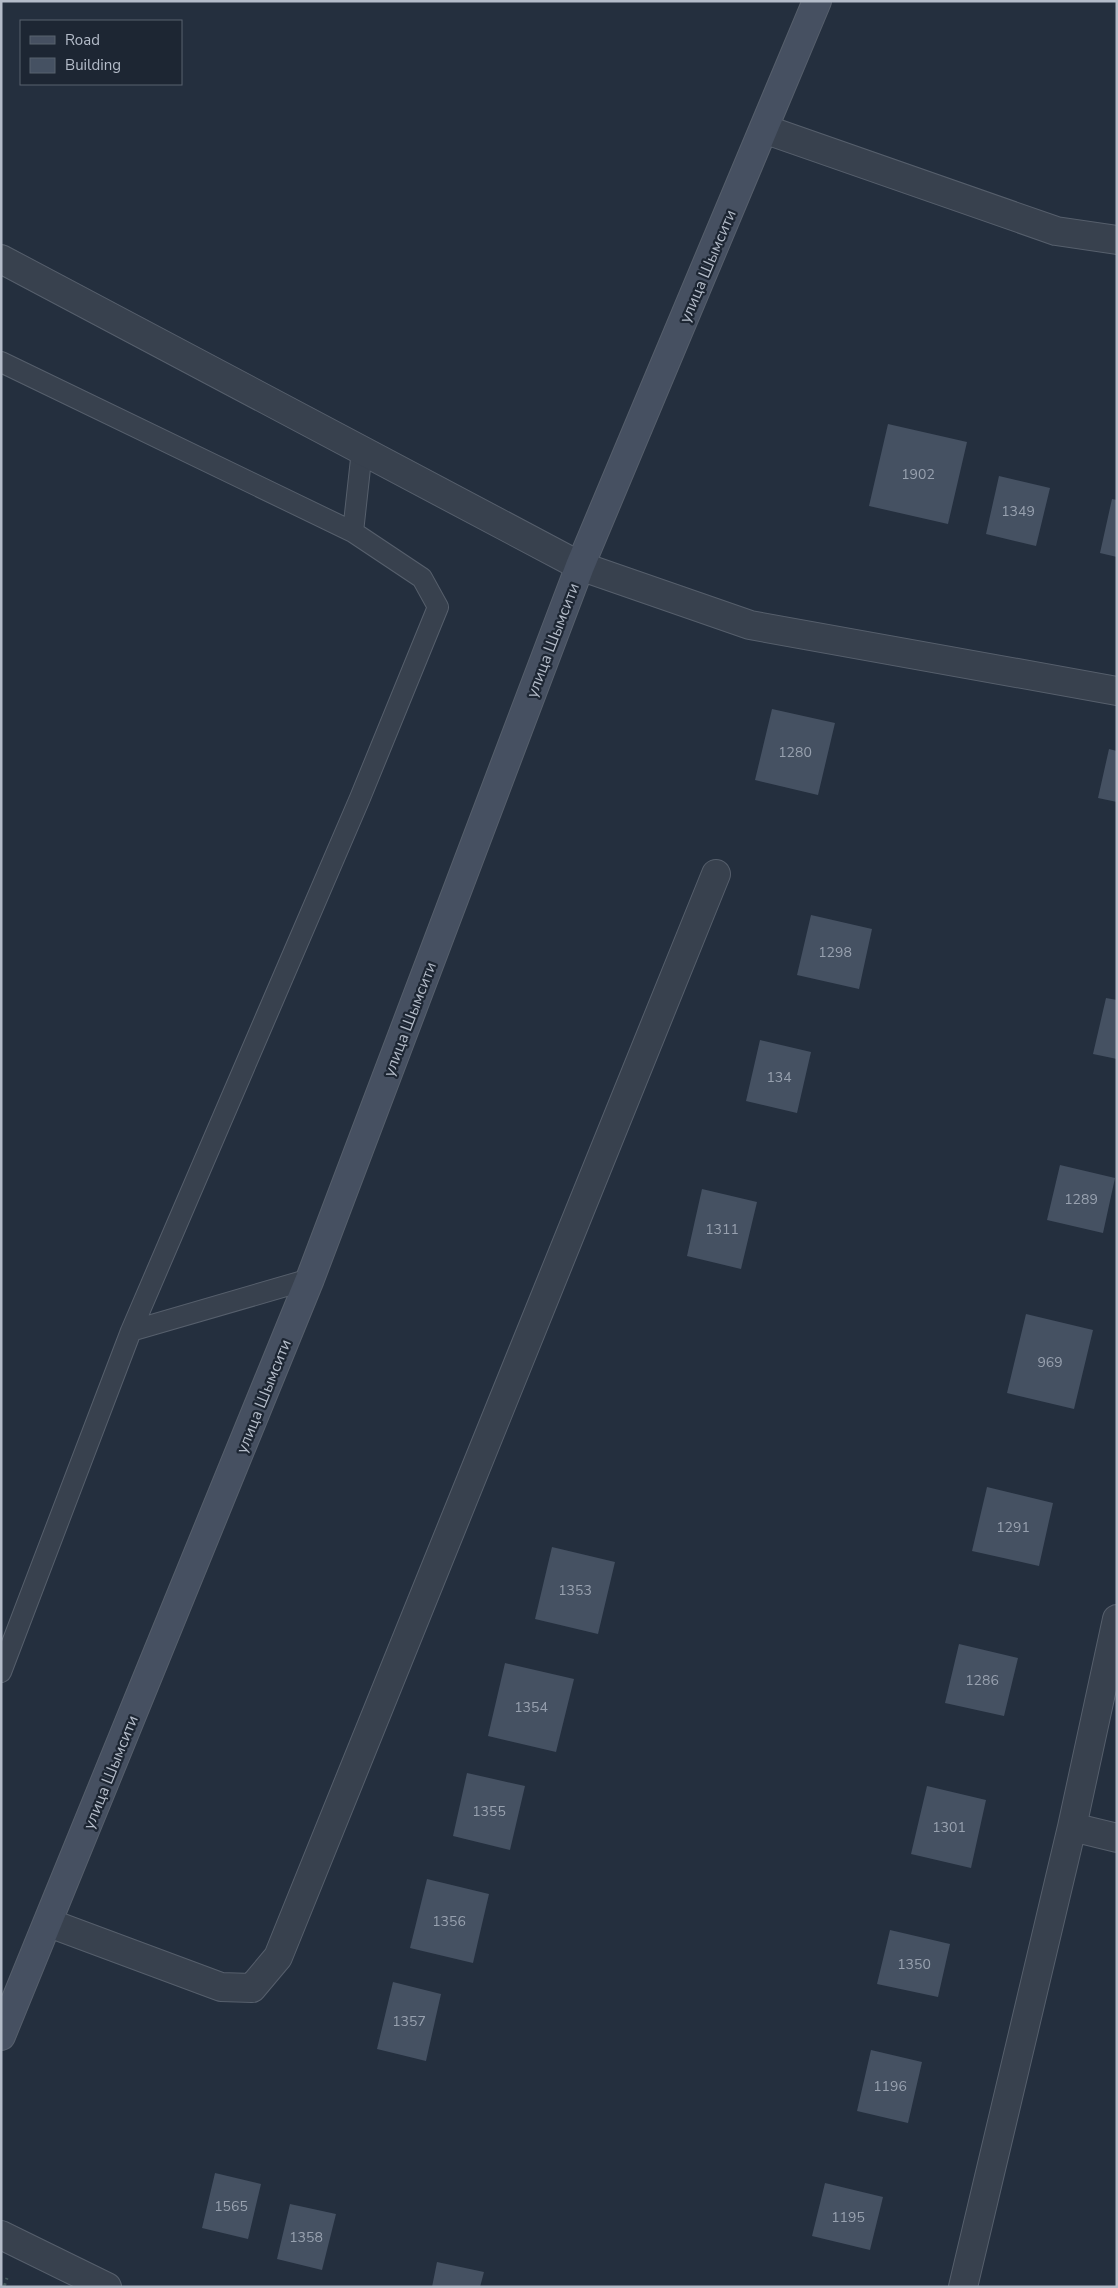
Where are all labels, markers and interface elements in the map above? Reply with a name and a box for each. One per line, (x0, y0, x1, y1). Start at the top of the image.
legend (20, 20, 182, 85)
text: Road (65, 30, 100, 50)
text: Building (65, 55, 121, 75)
street label: улица Шымсити (674, 206, 742, 326)
house number: 1902 (901, 465, 935, 484)
house number: 1349 (1001, 502, 1035, 521)
street label: улица Шымсити (521, 580, 585, 701)
house number: 1280 (778, 743, 812, 762)
house number: 1298 (818, 943, 852, 962)
street label: улица Шымсити (378, 959, 442, 1080)
house number: 134 (766, 1068, 792, 1087)
house number: 1289 (1064, 1190, 1098, 1209)
house number: 1311 (705, 1220, 739, 1239)
street label: улица Шымсити (231, 1336, 297, 1457)
house number: 969 (1037, 1353, 1063, 1372)
house number: 1291 (996, 1518, 1030, 1537)
house number: 1353 (558, 1581, 592, 1600)
house number: 1286 (965, 1671, 999, 1690)
house number: 1354 (514, 1698, 548, 1717)
street label: улица Шымсити (78, 1712, 144, 1833)
house number: 1355 (472, 1802, 506, 1821)
house number: 1301 (932, 1818, 966, 1837)
house number: 1356 (432, 1912, 466, 1931)
house number: 1350 (897, 1955, 931, 1974)
house number: 1357 (392, 2012, 426, 2031)
house number: 1196 (873, 2077, 907, 2096)
house number: 1565 (214, 2197, 248, 2216)
house number: 1195 (831, 2208, 865, 2227)
house number: 1358 (289, 2228, 323, 2247)

